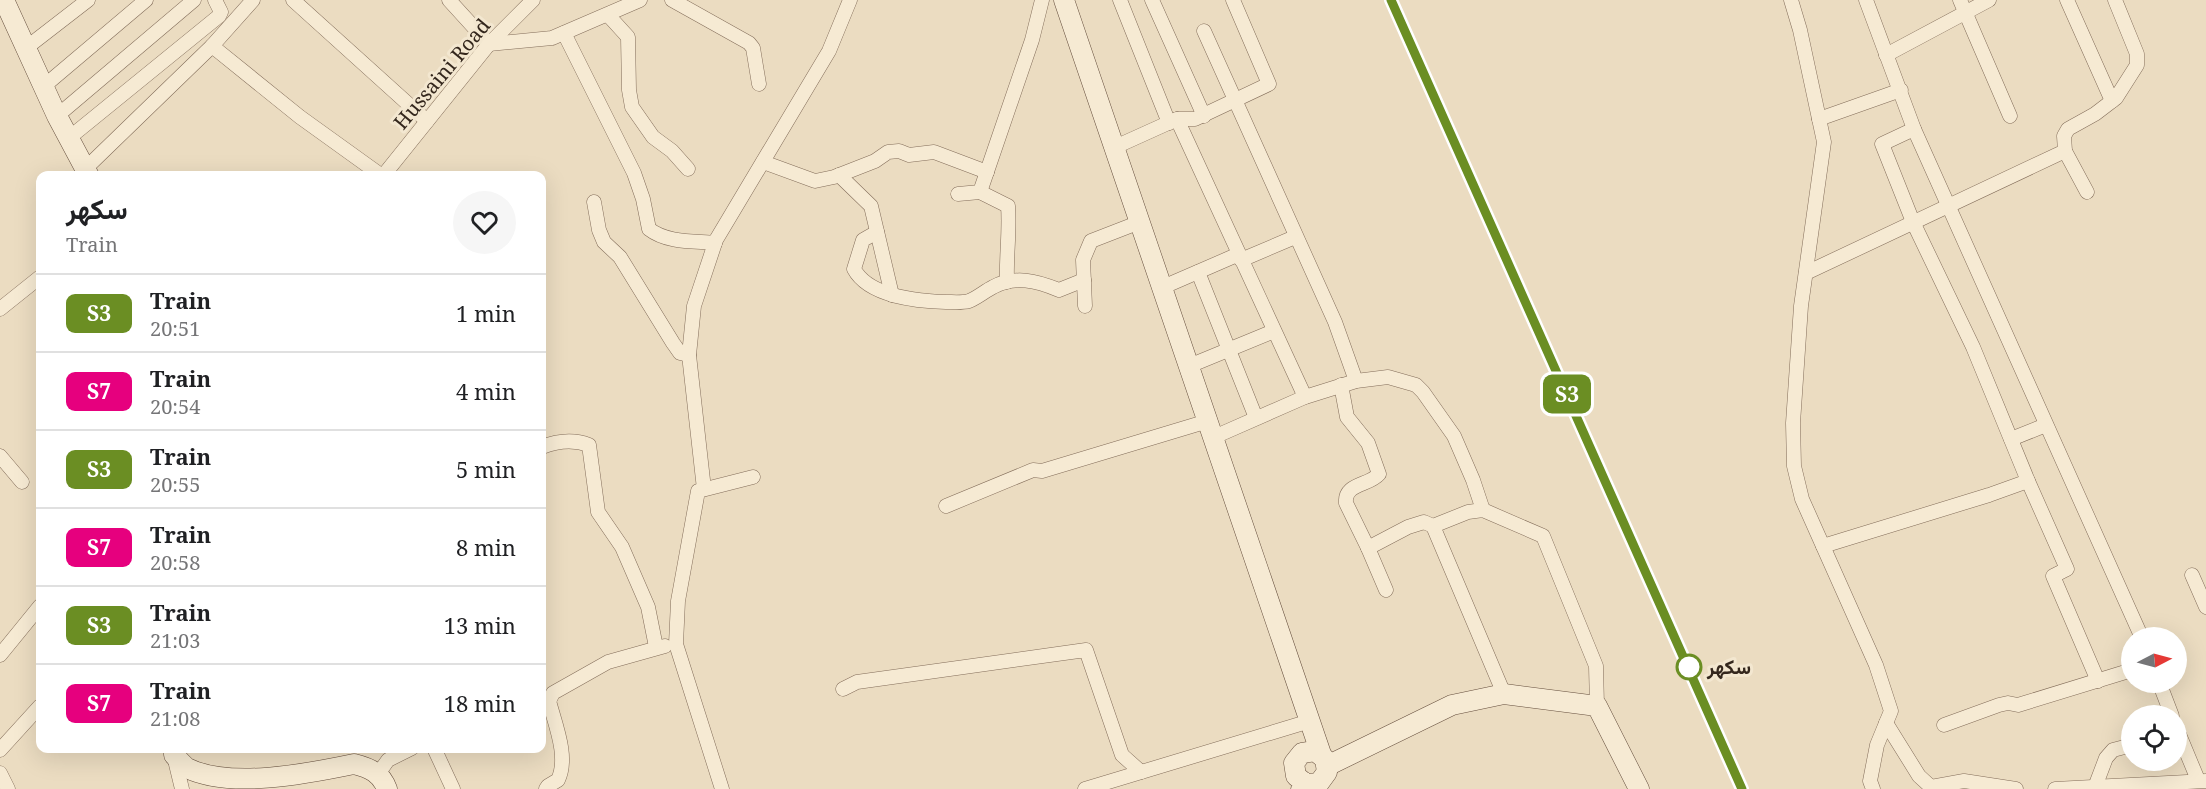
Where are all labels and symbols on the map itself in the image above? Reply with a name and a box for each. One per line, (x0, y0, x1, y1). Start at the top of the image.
street label: Hussaini Road (387, 13, 496, 135)
line badge: S3 (1540, 374, 1594, 414)
north arrow (2121, 627, 2187, 693)
place label: سكهر (1706, 653, 1751, 680)
marker: سكهر (1676, 654, 1702, 680)

